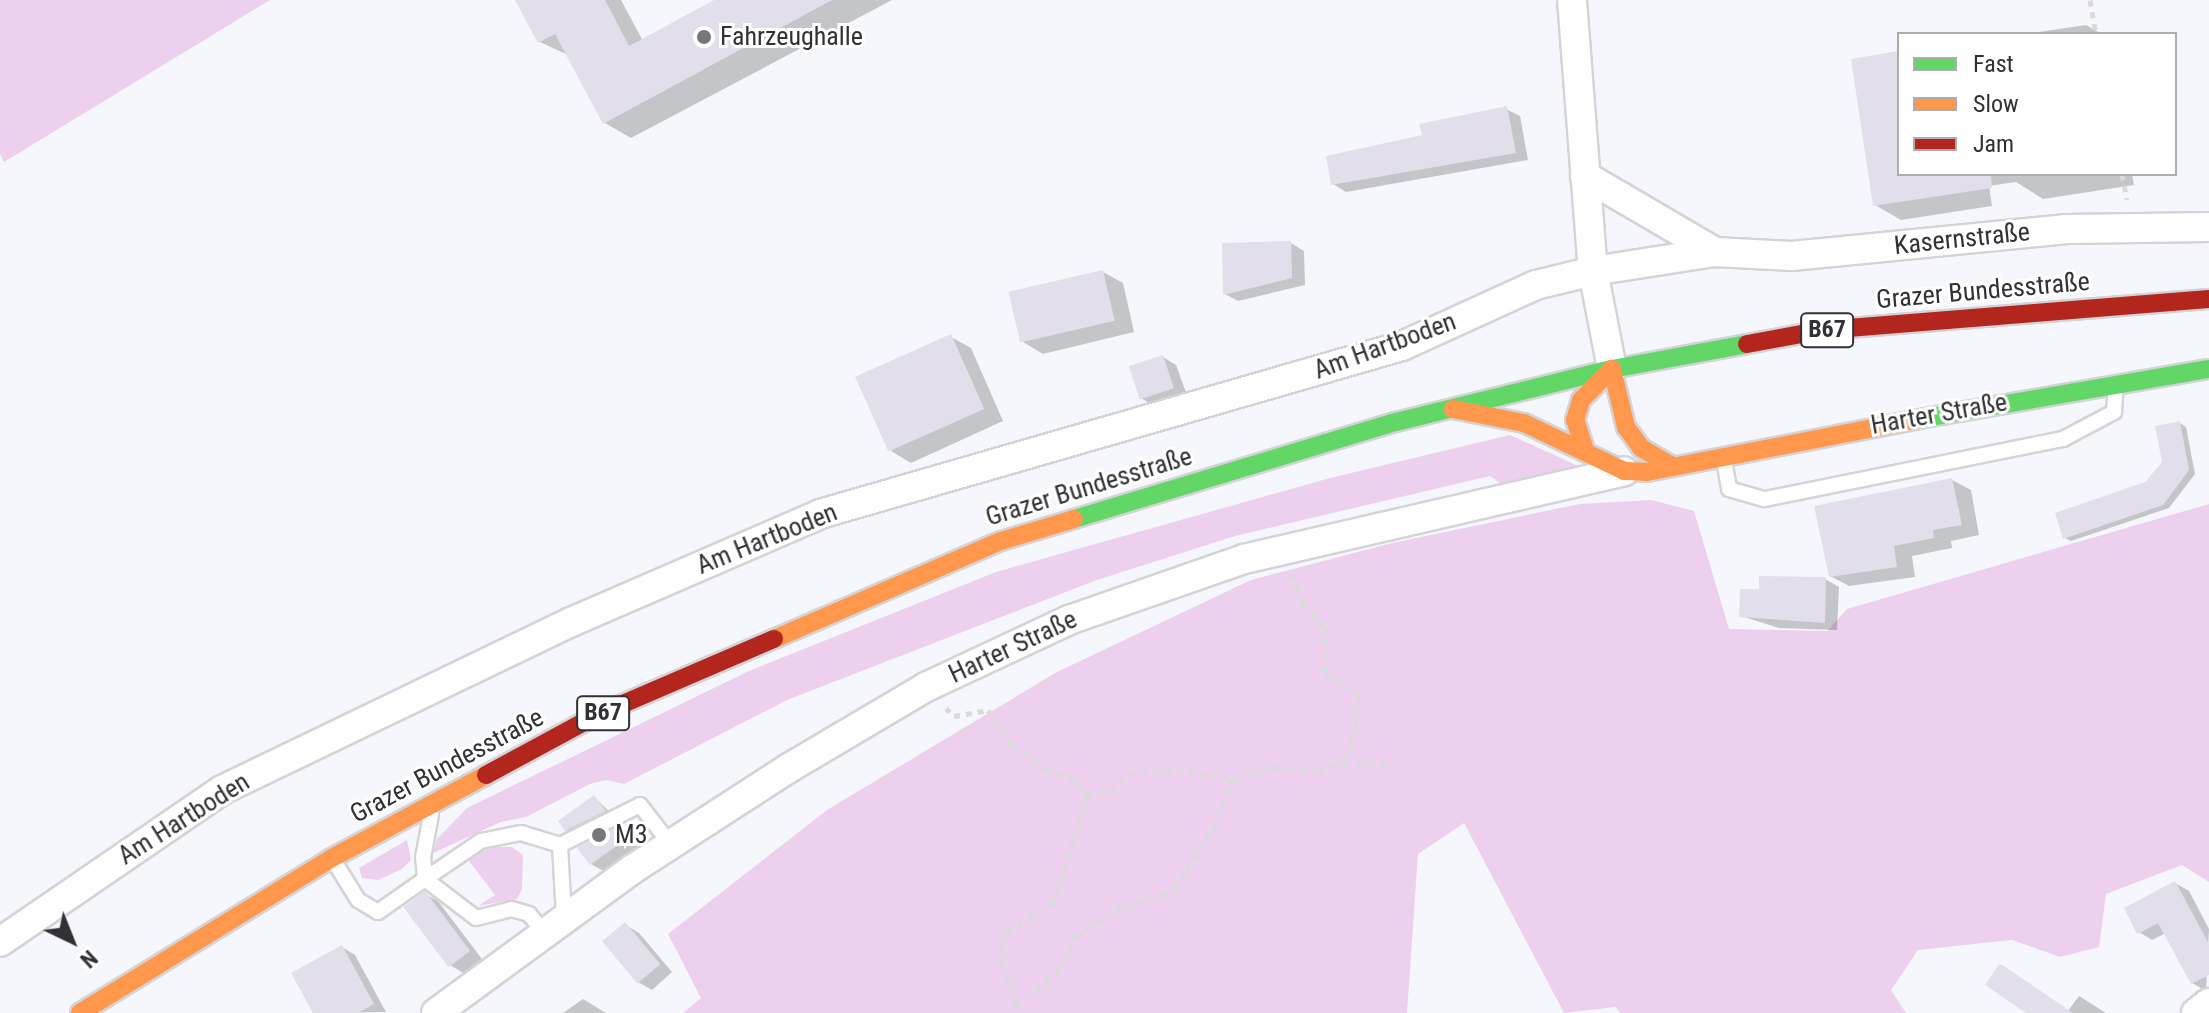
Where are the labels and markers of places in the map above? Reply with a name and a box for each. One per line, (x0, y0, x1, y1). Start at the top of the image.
place label: Fahrzeughalle (720, 21, 863, 53)
marker: Fahrzeughalle (695, 28, 713, 46)
place label: M3 (615, 819, 647, 851)
marker: M3 (590, 826, 608, 844)

